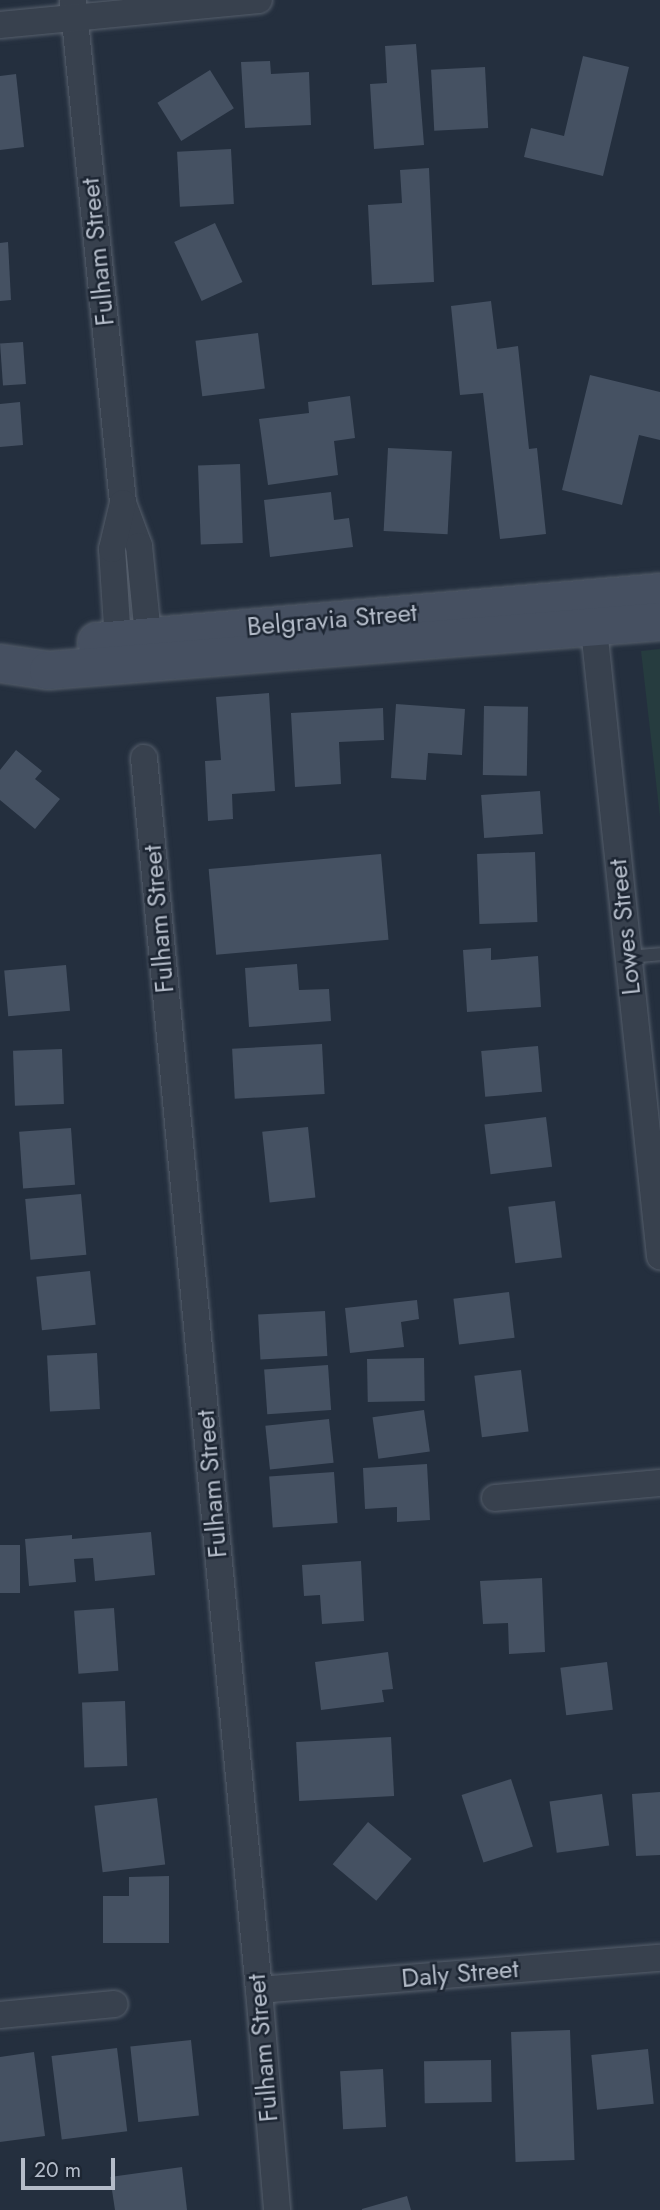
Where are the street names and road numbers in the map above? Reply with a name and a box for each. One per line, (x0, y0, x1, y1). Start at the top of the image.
street label: Fulham Street (75, 177, 121, 327)
street label: Belgravia Street (246, 597, 418, 643)
street label: Fulham Street (137, 844, 181, 994)
street label: Lowes Street (602, 857, 648, 997)
street label: Fulham Street (190, 1409, 234, 1559)
street label: Daly Street (400, 1953, 520, 1995)
street label: Fulham Street (241, 1973, 285, 2123)

